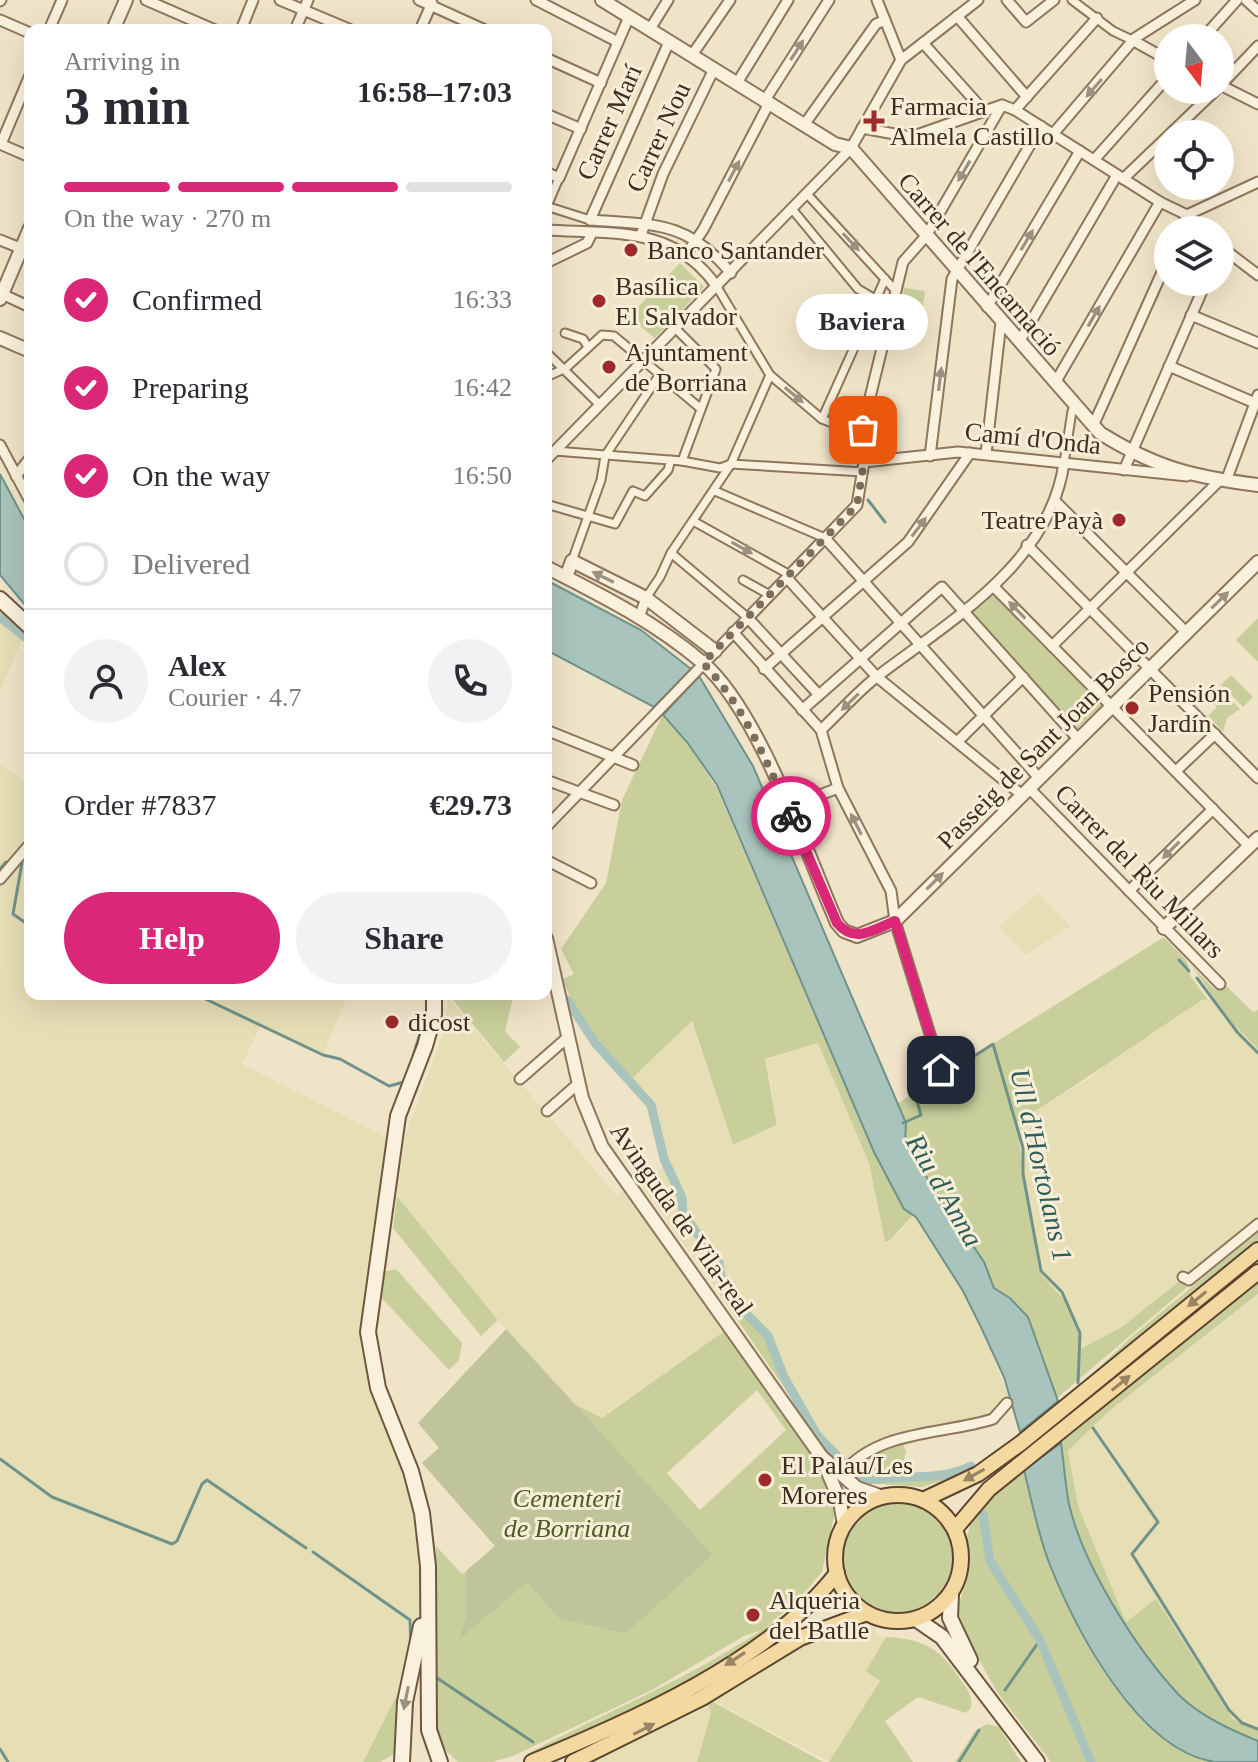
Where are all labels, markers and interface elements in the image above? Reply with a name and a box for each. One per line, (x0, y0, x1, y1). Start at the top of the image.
north arrow (1154, 24, 1234, 104)
map controls (1154, 24, 1234, 296)
one-way arrow (789, 39, 803, 61)
text: Arriving in (64, 47, 180, 76)
street label: Carrer Marí (571, 60, 648, 184)
text: 16:58–17:03 (357, 75, 512, 108)
one-way arrow (1086, 77, 1103, 97)
text: 3 min (64, 78, 190, 135)
street label: Carrer Nou (620, 78, 696, 197)
place label: Farmacia Almela Castillo (890, 92, 1054, 151)
marker: Farmacia Almela Castillo (865, 112, 883, 130)
button: locate (1154, 120, 1234, 200)
one-way arrow (727, 159, 740, 182)
one-way arrow (957, 160, 971, 182)
street label: Carrer de l'Encarnació (892, 167, 1067, 362)
text: On the way · 270 m (64, 204, 271, 233)
button: layers (1154, 216, 1234, 296)
one-way arrow (1020, 229, 1034, 251)
one-way arrow (842, 232, 860, 251)
place label: Banco Santander (647, 236, 824, 265)
marker: Banco Santander (622, 241, 640, 259)
place label: Basílica El Salvador (615, 272, 737, 331)
icon: check (64, 278, 108, 322)
text: Confirmed (132, 283, 262, 316)
text: 16:33 (453, 285, 512, 314)
marker: Basílica El Salvador (590, 292, 608, 310)
callout: Baviera (797, 294, 929, 350)
one-way arrow (1087, 305, 1101, 327)
text: Baviera (819, 307, 905, 336)
place label: Ajuntament de Borriana (625, 338, 749, 397)
marker: Ajuntament de Borriana (600, 358, 618, 376)
icon: check (64, 366, 108, 410)
one-way arrow (934, 366, 947, 391)
text: Preparing (132, 371, 249, 404)
text: 16:42 (453, 373, 512, 402)
one-way arrow (784, 386, 804, 403)
pin (829, 396, 897, 464)
icon: bag (841, 408, 885, 452)
street label: Camí d'Onda (963, 417, 1103, 460)
icon: check (64, 454, 108, 498)
text: On the way (132, 459, 270, 492)
text: 16:50 (453, 461, 512, 490)
place label: Teatre Payà (981, 506, 1103, 535)
marker: Teatre Payà (1110, 511, 1128, 529)
one-way arrow (911, 517, 927, 538)
one-way arrow (730, 541, 753, 554)
text: Delivered (132, 547, 250, 580)
one-way arrow (592, 570, 615, 584)
one-way arrow (1210, 591, 1229, 610)
one-way arrow (1008, 601, 1026, 620)
street label: Passeig de Sant Joan Bosco (931, 631, 1155, 855)
button: person (64, 639, 148, 723)
button: phone (428, 639, 512, 723)
text: Alex (168, 649, 226, 682)
place label: Pensión Jardín (1148, 679, 1230, 738)
text: Courier · 4.7 (168, 683, 302, 712)
one-way arrow (841, 693, 860, 711)
marker: Pensión Jardín (1123, 699, 1141, 717)
courier (751, 776, 831, 856)
street label: Carrer del Riu Millars (1049, 778, 1230, 964)
text: Order #7837 (64, 788, 216, 821)
text: €29.73 (430, 788, 512, 821)
icon: bike (769, 794, 813, 838)
one-way arrow (850, 812, 863, 835)
one-way arrow (1162, 840, 1181, 859)
one-way arrow (925, 872, 944, 890)
button: Help (64, 892, 280, 984)
button: Share (296, 892, 512, 984)
place label: dicost (408, 1008, 471, 1037)
marker: dicost (383, 1013, 401, 1031)
pin (907, 1036, 975, 1104)
icon: home (919, 1048, 963, 1092)
water label: Ull d'Hortolans 1 (1004, 1065, 1079, 1265)
street label: Avinguda de Vila-real (604, 1117, 759, 1321)
water label: Riu d'Anna (899, 1128, 989, 1252)
one-way arrow (1187, 1291, 1208, 1308)
one-way arrow (1111, 1375, 1131, 1392)
place label: El Palau/Les Moreres (781, 1451, 913, 1510)
one-way arrow (963, 1467, 985, 1481)
marker: El Palau/Les Moreres (756, 1471, 774, 1489)
park label: Cementeri de Borriana (504, 1484, 630, 1543)
place label: Alqueria del Batlle (769, 1586, 869, 1645)
marker: Alqueria del Batlle (744, 1606, 762, 1624)
one-way arrow (725, 1652, 746, 1667)
one-way arrow (400, 1686, 412, 1711)
one-way arrow (632, 1723, 655, 1736)

